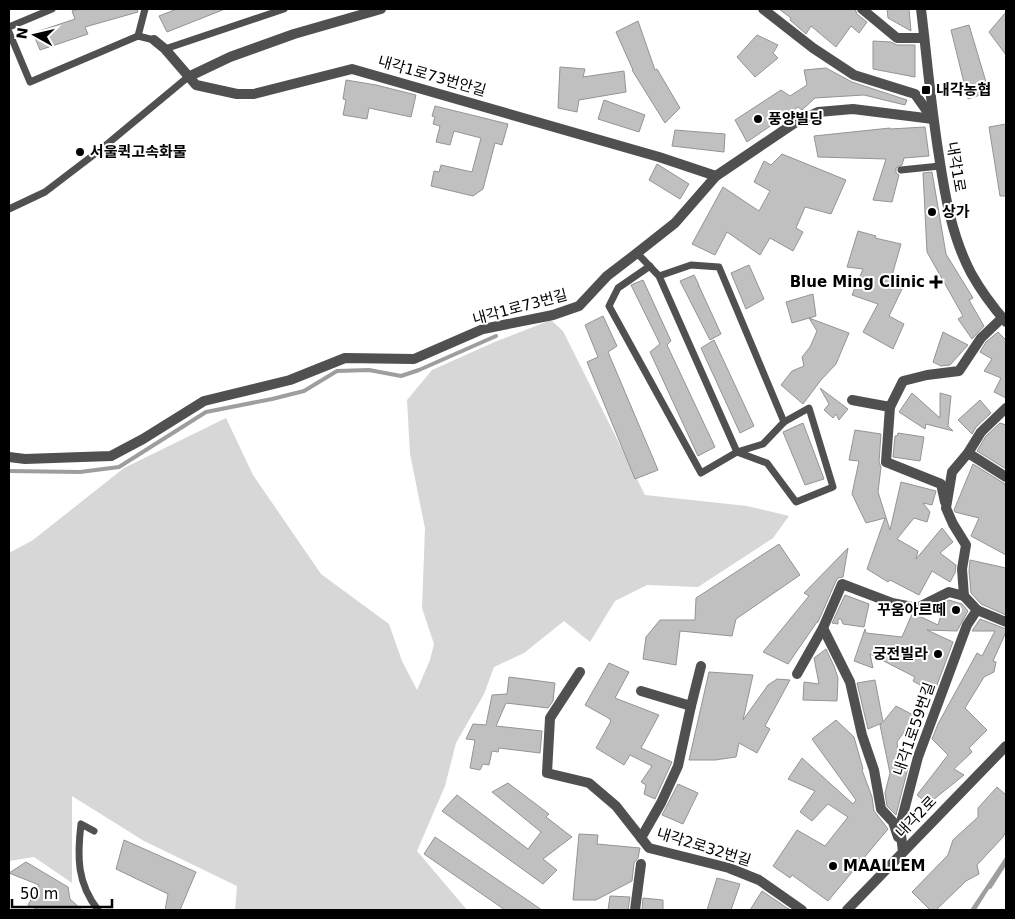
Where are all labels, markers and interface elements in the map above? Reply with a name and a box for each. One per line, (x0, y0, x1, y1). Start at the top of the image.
north arrow (10, 10, 60, 60)
text: N (13, 26, 31, 40)
street label: 내각1로73번안길 (376, 52, 488, 100)
place label: 내각농협 (936, 81, 991, 99)
marker: 내각농협 (920, 84, 932, 96)
place label: 풍양빌딩 (768, 110, 823, 128)
marker: 풍양빌딩 (752, 113, 764, 125)
street label: 내각1로 (943, 140, 969, 194)
place label: 서울퀵고속화물 (90, 143, 187, 161)
marker: 서울퀵고속화물 (74, 146, 86, 158)
place label: 상가 (942, 203, 970, 221)
marker: 상가 (926, 206, 938, 218)
place label: Blue Ming Clinic (790, 273, 925, 291)
marker: Blue Ming Clinic (929, 275, 943, 289)
street label: 내각1로73번길 (471, 286, 569, 328)
place label: 꾸움아르떼 (877, 601, 946, 619)
marker: 꾸움아르떼 (950, 604, 962, 616)
place label: 궁전빌라 (873, 645, 928, 663)
marker: 궁전빌라 (932, 648, 944, 660)
street label: 내각1로59번길 (890, 680, 938, 778)
street label: 내각2로 (892, 792, 940, 842)
street label: 내각2로32번길 (655, 824, 753, 870)
place label: MAALLEM (843, 857, 925, 875)
marker: MAALLEM (827, 860, 839, 872)
scale bar (12, 876, 112, 908)
text: 50 m (20, 885, 58, 903)

